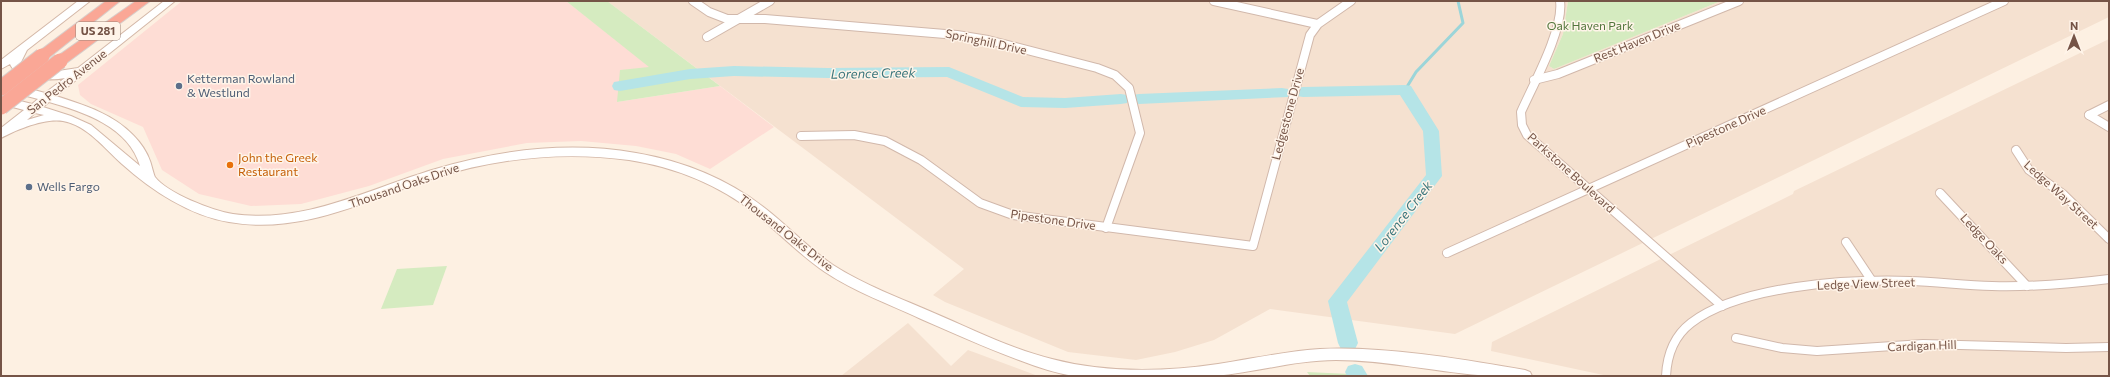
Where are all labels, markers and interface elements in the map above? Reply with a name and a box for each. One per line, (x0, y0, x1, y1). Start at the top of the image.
north arrow (2054, 16, 2094, 56)
street label: Rest Haven Drive (1591, 17, 1682, 65)
park label: Oak Haven Park (1547, 18, 1634, 32)
text: N (2070, 19, 2078, 32)
road number: US 281 (76, 22, 120, 40)
street label: Springhill Drive (944, 26, 1028, 56)
street label: San Pedro Avenue (24, 46, 109, 117)
water label: Lorence Creek (830, 64, 917, 82)
street label: Ledgestone Drive (1268, 66, 1306, 161)
place label: Ketterman Rowland & Westlund (187, 71, 295, 99)
marker: Ketterman Rowland & Westlund (174, 81, 184, 91)
street label: Pipestone Drive (1683, 102, 1768, 150)
street label: Parkstone Boulevard (1525, 129, 1618, 215)
place label: John the Greek Restaurant (238, 150, 318, 178)
street label: Ledge Way Street (2022, 157, 2102, 231)
marker: John the Greek Restaurant (225, 160, 235, 170)
street label: Thousand Oaks Drive (347, 160, 461, 210)
water label: Lorence Creek (1371, 177, 1436, 254)
place label: Wells Fargo (37, 179, 100, 193)
marker: Wells Fargo (24, 182, 34, 192)
street label: Thousand Oaks Drive (737, 191, 836, 273)
street label: Pipestone Drive (1010, 206, 1097, 232)
street label: Ledge Oaks (1958, 210, 2011, 266)
street label: Ledge View Street (1817, 274, 1915, 292)
street label: Cardigan Hill (1887, 337, 1957, 353)

